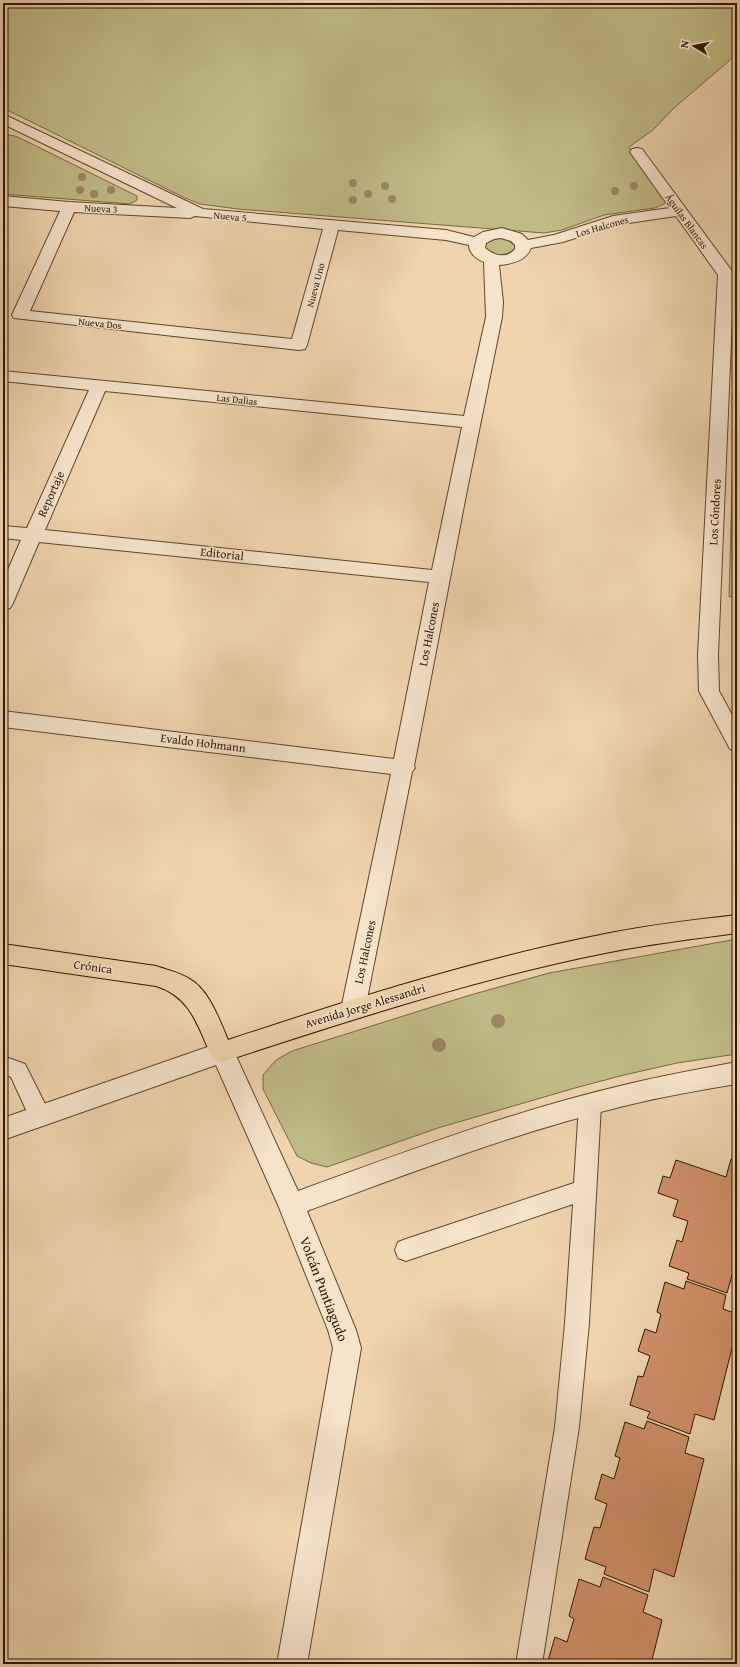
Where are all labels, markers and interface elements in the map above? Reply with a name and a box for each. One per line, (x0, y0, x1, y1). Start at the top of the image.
north arrow (674, 26, 714, 66)
text: N (676, 39, 693, 49)
street label: Águilas Blancas (661, 191, 712, 252)
street label: Nueva 3 (84, 200, 118, 217)
street label: Nueva 5 (213, 208, 247, 225)
street label: Los Halcones (574, 212, 630, 241)
street label: Nueva Uno (302, 261, 329, 309)
street label: Nueva Dos (78, 314, 122, 333)
street label: Las Dalias (216, 390, 258, 409)
street label: Reportaje (33, 468, 68, 520)
street label: Los Cóndores (704, 478, 725, 546)
street label: Editorial (200, 543, 245, 564)
street label: Los Halcones (414, 600, 443, 667)
street label: Evaldo Hohmann (159, 729, 247, 756)
street label: Los Halcones (349, 918, 380, 985)
street label: Crónica (73, 955, 114, 978)
street label: Avenida Jorge Alessandri (303, 979, 428, 1032)
street label: Volcán Puntiagudo (295, 1234, 353, 1344)

